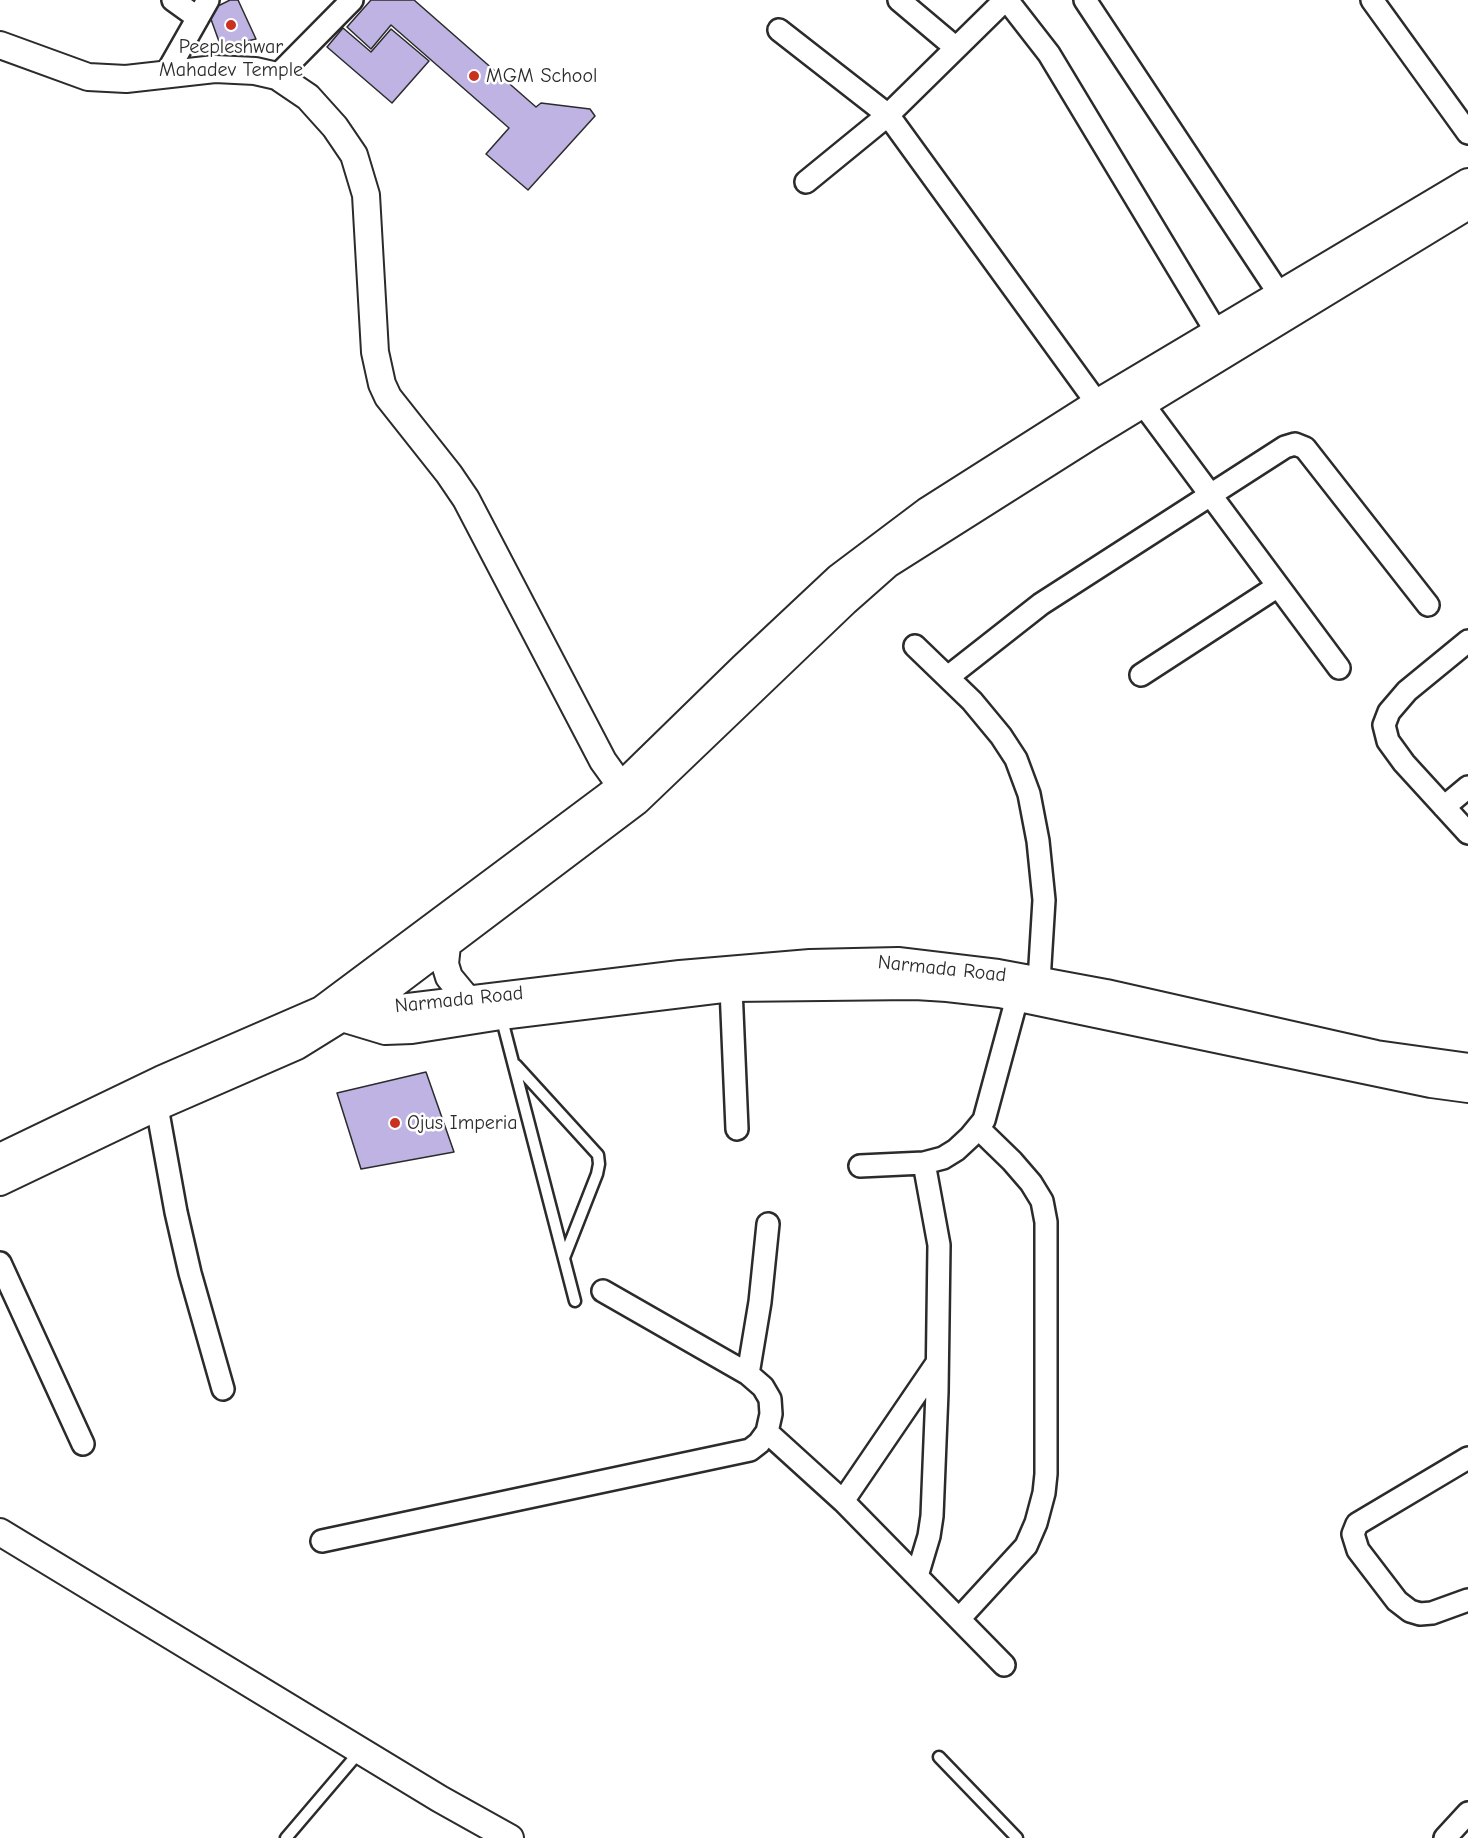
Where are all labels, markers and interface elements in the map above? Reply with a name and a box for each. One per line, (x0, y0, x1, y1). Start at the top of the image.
marker: Peepleshwar Mahadev Temple (224, 18, 238, 32)
place label: Peepleshwar Mahadev Temple (159, 35, 303, 82)
place label: MGM School (486, 64, 597, 88)
marker: MGM School (467, 69, 481, 83)
street label: Narmada Road (877, 950, 1007, 988)
street label: Narmada Road (394, 981, 524, 1019)
place label: Ojus Imperia (407, 1111, 518, 1135)
marker: Ojus Imperia (388, 1116, 402, 1130)

